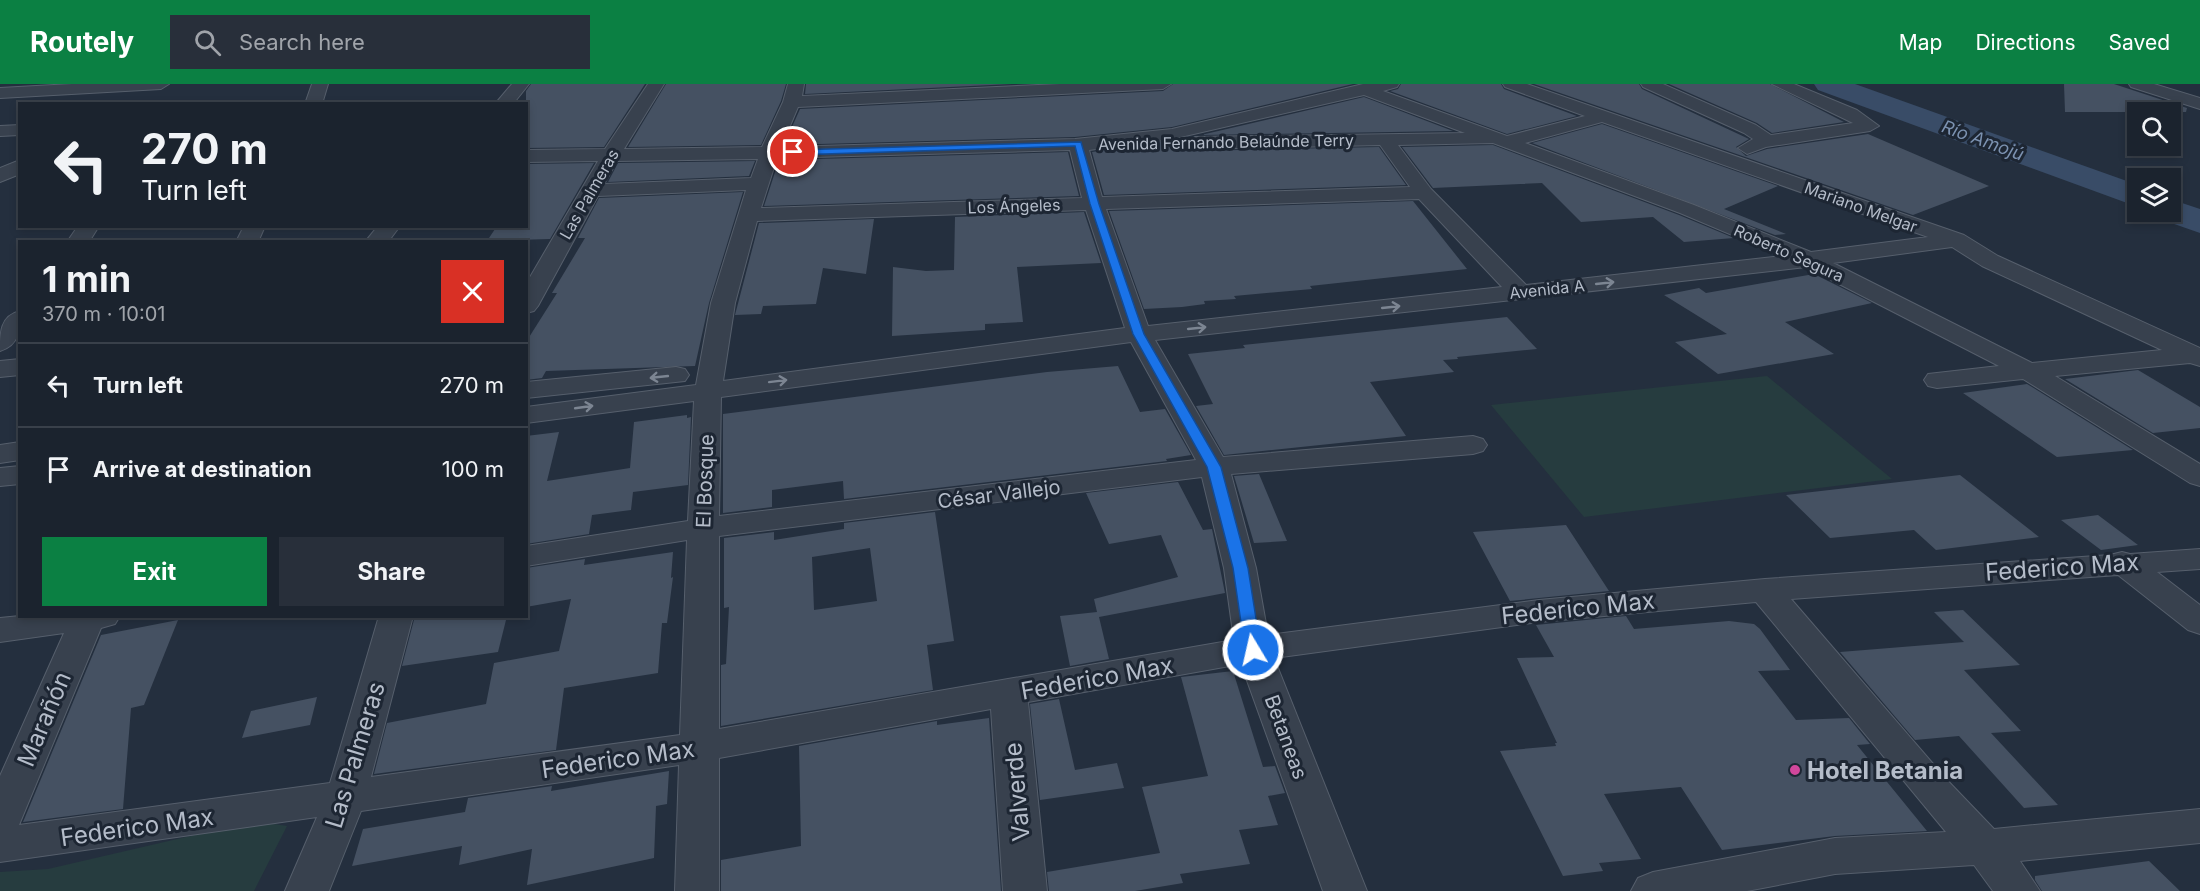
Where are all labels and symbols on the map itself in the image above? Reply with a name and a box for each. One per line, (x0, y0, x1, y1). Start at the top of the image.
water label: Río Amojú (1939, 115, 2027, 165)
pin (767, 126, 818, 177)
street label: Avenida Fernando Belaúnde Terry (1098, 130, 1354, 154)
street label: Las Palmeras (555, 145, 623, 243)
street label: Mariano Melgar (1802, 177, 1920, 237)
street label: Los Ángeles (967, 194, 1061, 218)
street label: Roberto Segura (1731, 220, 1847, 286)
street label: Avenida A (1508, 275, 1586, 303)
one-way arrow (1595, 277, 1615, 288)
one-way arrow (1380, 301, 1400, 312)
one-way arrow (1186, 322, 1206, 333)
one-way arrow (649, 372, 669, 383)
one-way arrow (767, 376, 787, 387)
one-way arrow (574, 401, 594, 412)
street label: El Bosque (691, 434, 719, 528)
street label: César Vallejo (936, 475, 1062, 513)
street label: Federico Max (1984, 547, 2140, 587)
street label: Federico Max (1500, 586, 1656, 630)
position arrow (1221, 618, 1285, 682)
street label: Federico Max (1019, 650, 1175, 706)
street label: Marañón (11, 667, 77, 771)
street label: Las Palmeras (319, 678, 391, 832)
street label: Betaneas (1260, 692, 1312, 782)
street label: Federico Max (540, 734, 696, 784)
street label: Valverde (998, 741, 1036, 843)
place label: Hotel Betania (1807, 756, 1963, 785)
marker: Hotel Betania (1788, 763, 1802, 777)
street label: Federico Max (59, 802, 215, 852)

